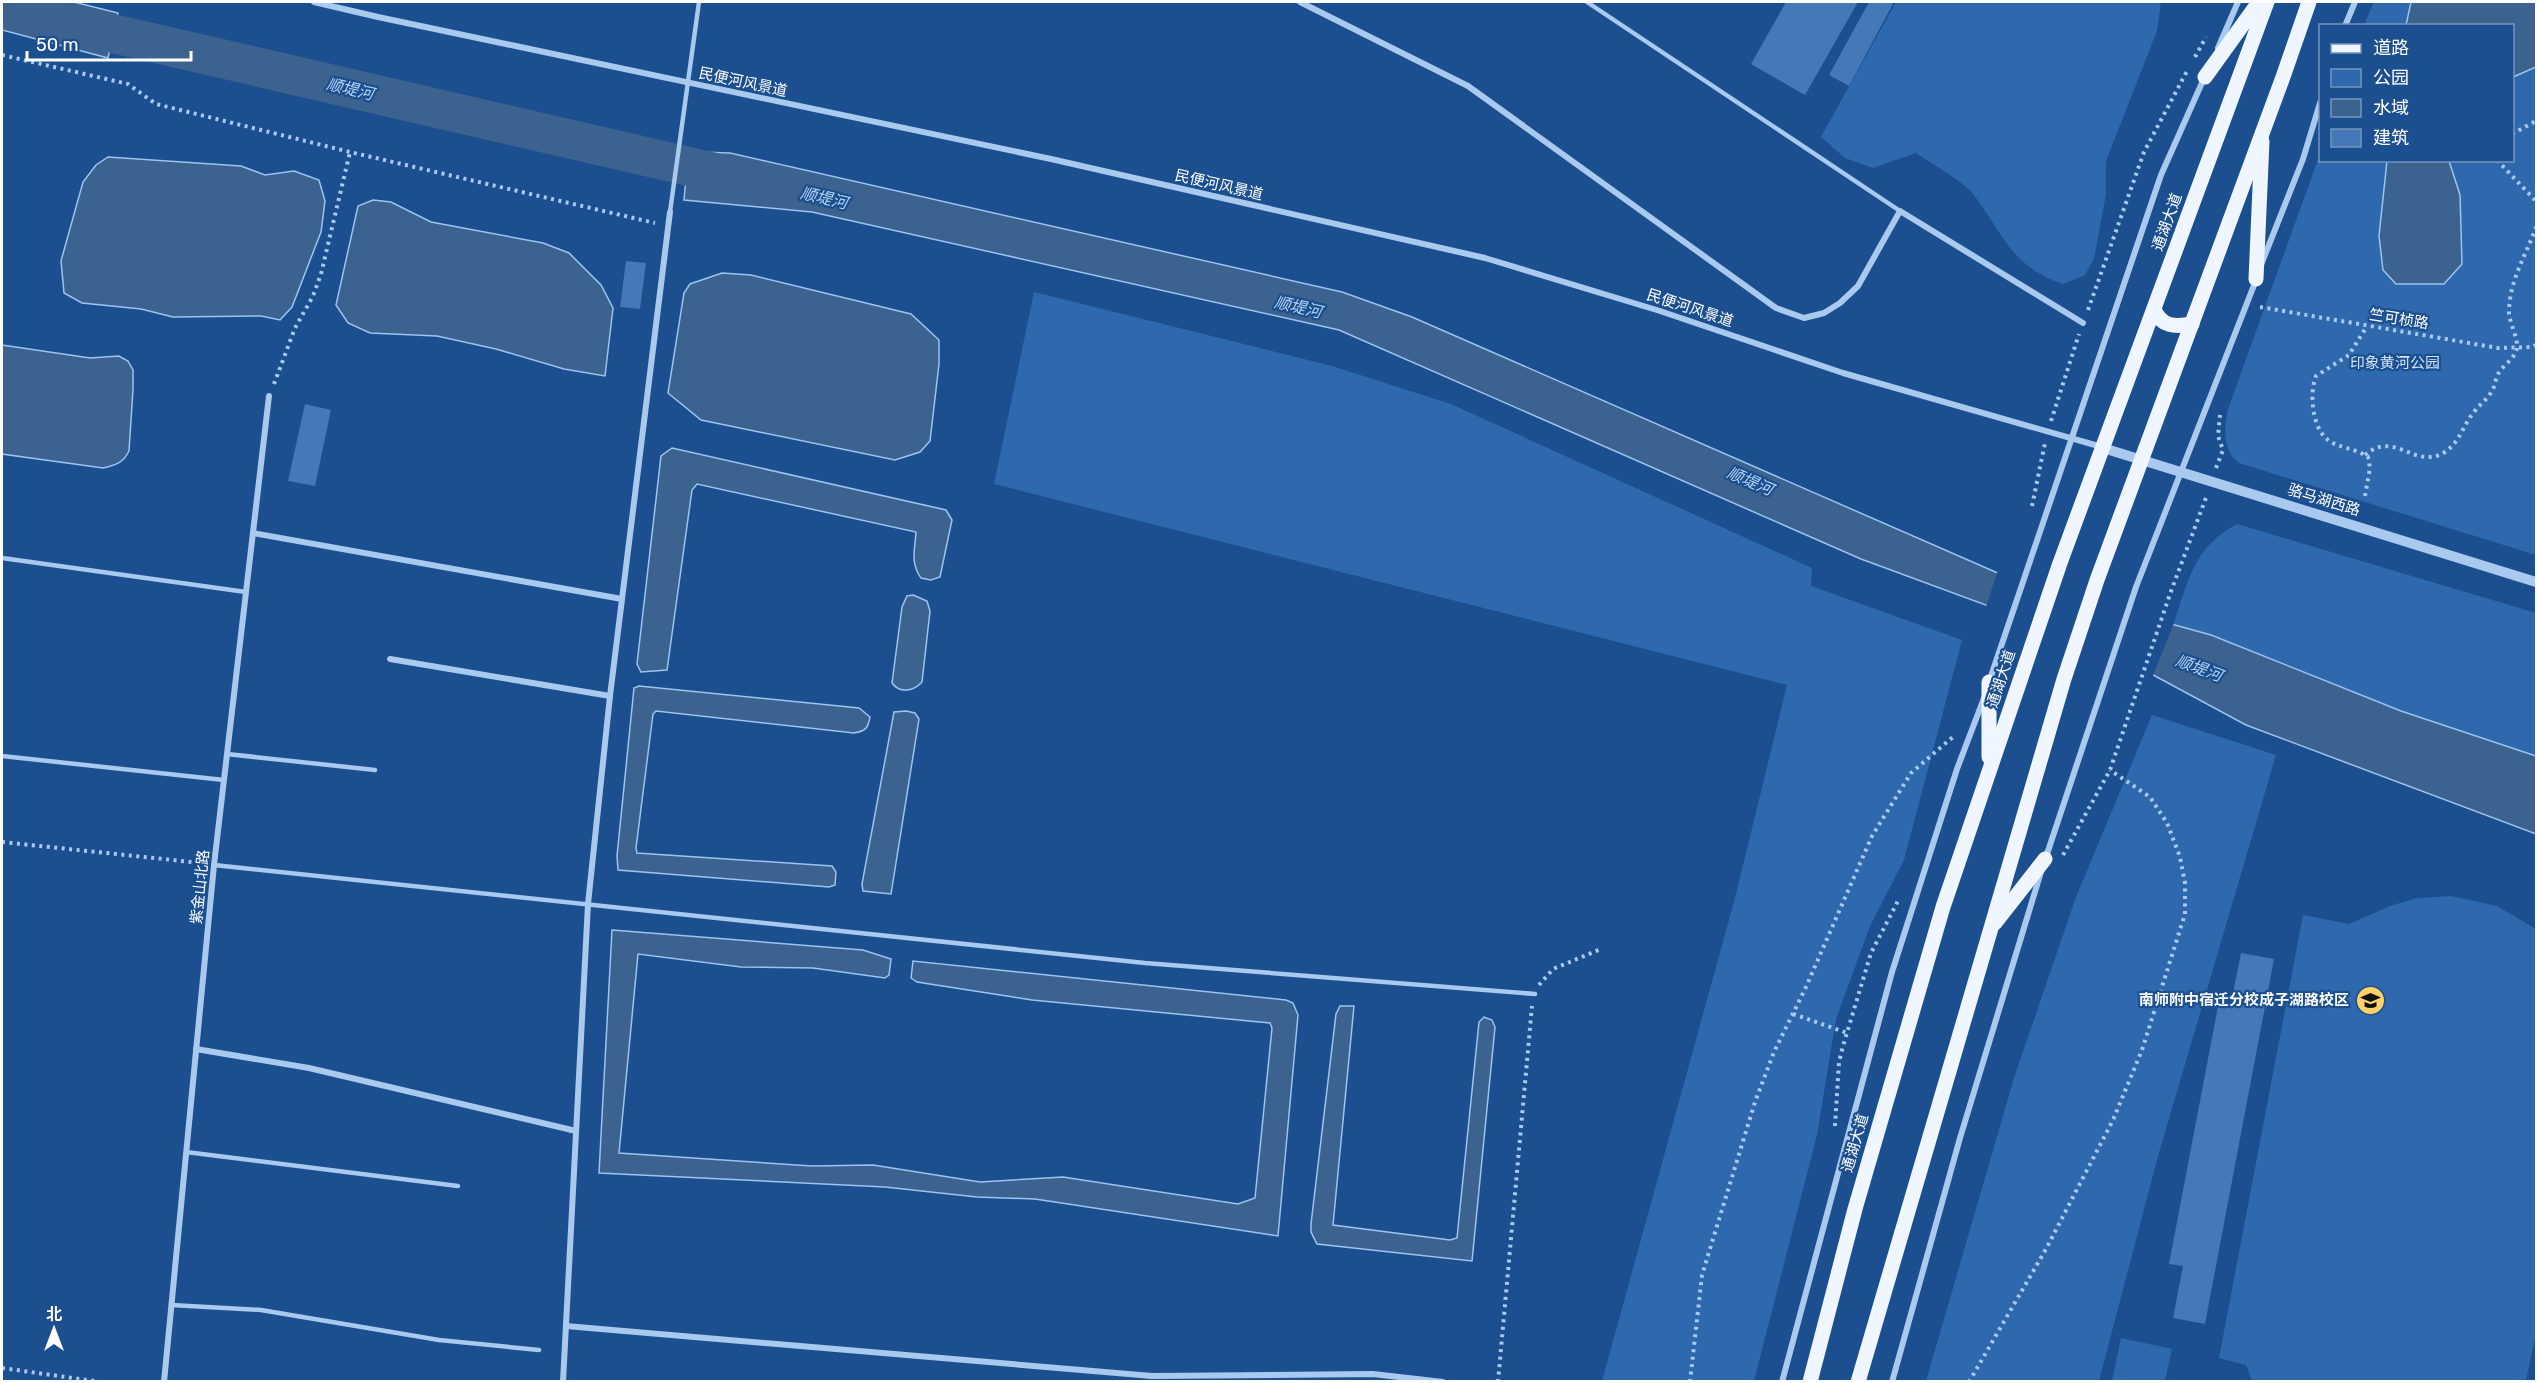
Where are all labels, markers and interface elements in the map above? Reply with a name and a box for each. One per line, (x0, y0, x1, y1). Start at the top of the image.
scale bar (27, 24, 190, 62)
legend (2319, 24, 2514, 162)
text: 50 m (36, 34, 79, 56)
text: 道路 (2373, 37, 2409, 59)
street label: 民便河风景道 (697, 64, 789, 100)
text: 公园 (2373, 67, 2409, 89)
water label: 顺堤河 (324, 74, 378, 104)
text: 水域 (2373, 97, 2409, 119)
text: 建筑 (2373, 127, 2409, 149)
street label: 民便河风景道 (1173, 166, 1265, 204)
water label: 顺堤河 (798, 183, 852, 213)
street label: 通湖大道 (2148, 191, 2186, 253)
street label: 民便河风景道 (1644, 286, 1736, 330)
water label: 顺堤河 (1272, 292, 1326, 322)
street label: 竺可桢路 (2368, 305, 2430, 333)
park label: 印象黄河公园 (2350, 354, 2440, 372)
water label: 顺堤河 (1724, 463, 1779, 500)
street label: 骆马湖西路 (2285, 480, 2363, 520)
street label: 通湖大道 (1983, 648, 2019, 710)
water label: 顺堤河 (2173, 651, 2228, 686)
street label: 紫金山北路 (187, 849, 213, 925)
school or university icon: 南师附中宿迁分校成子湖路校区 (2354, 984, 2386, 1016)
place label: 南师附中宿迁分校成子湖路校区 (2139, 991, 2349, 1009)
street label: 通湖大道 (1838, 1112, 1872, 1174)
north arrow (24, 1299, 84, 1359)
text: 北 (46, 1305, 62, 1324)

